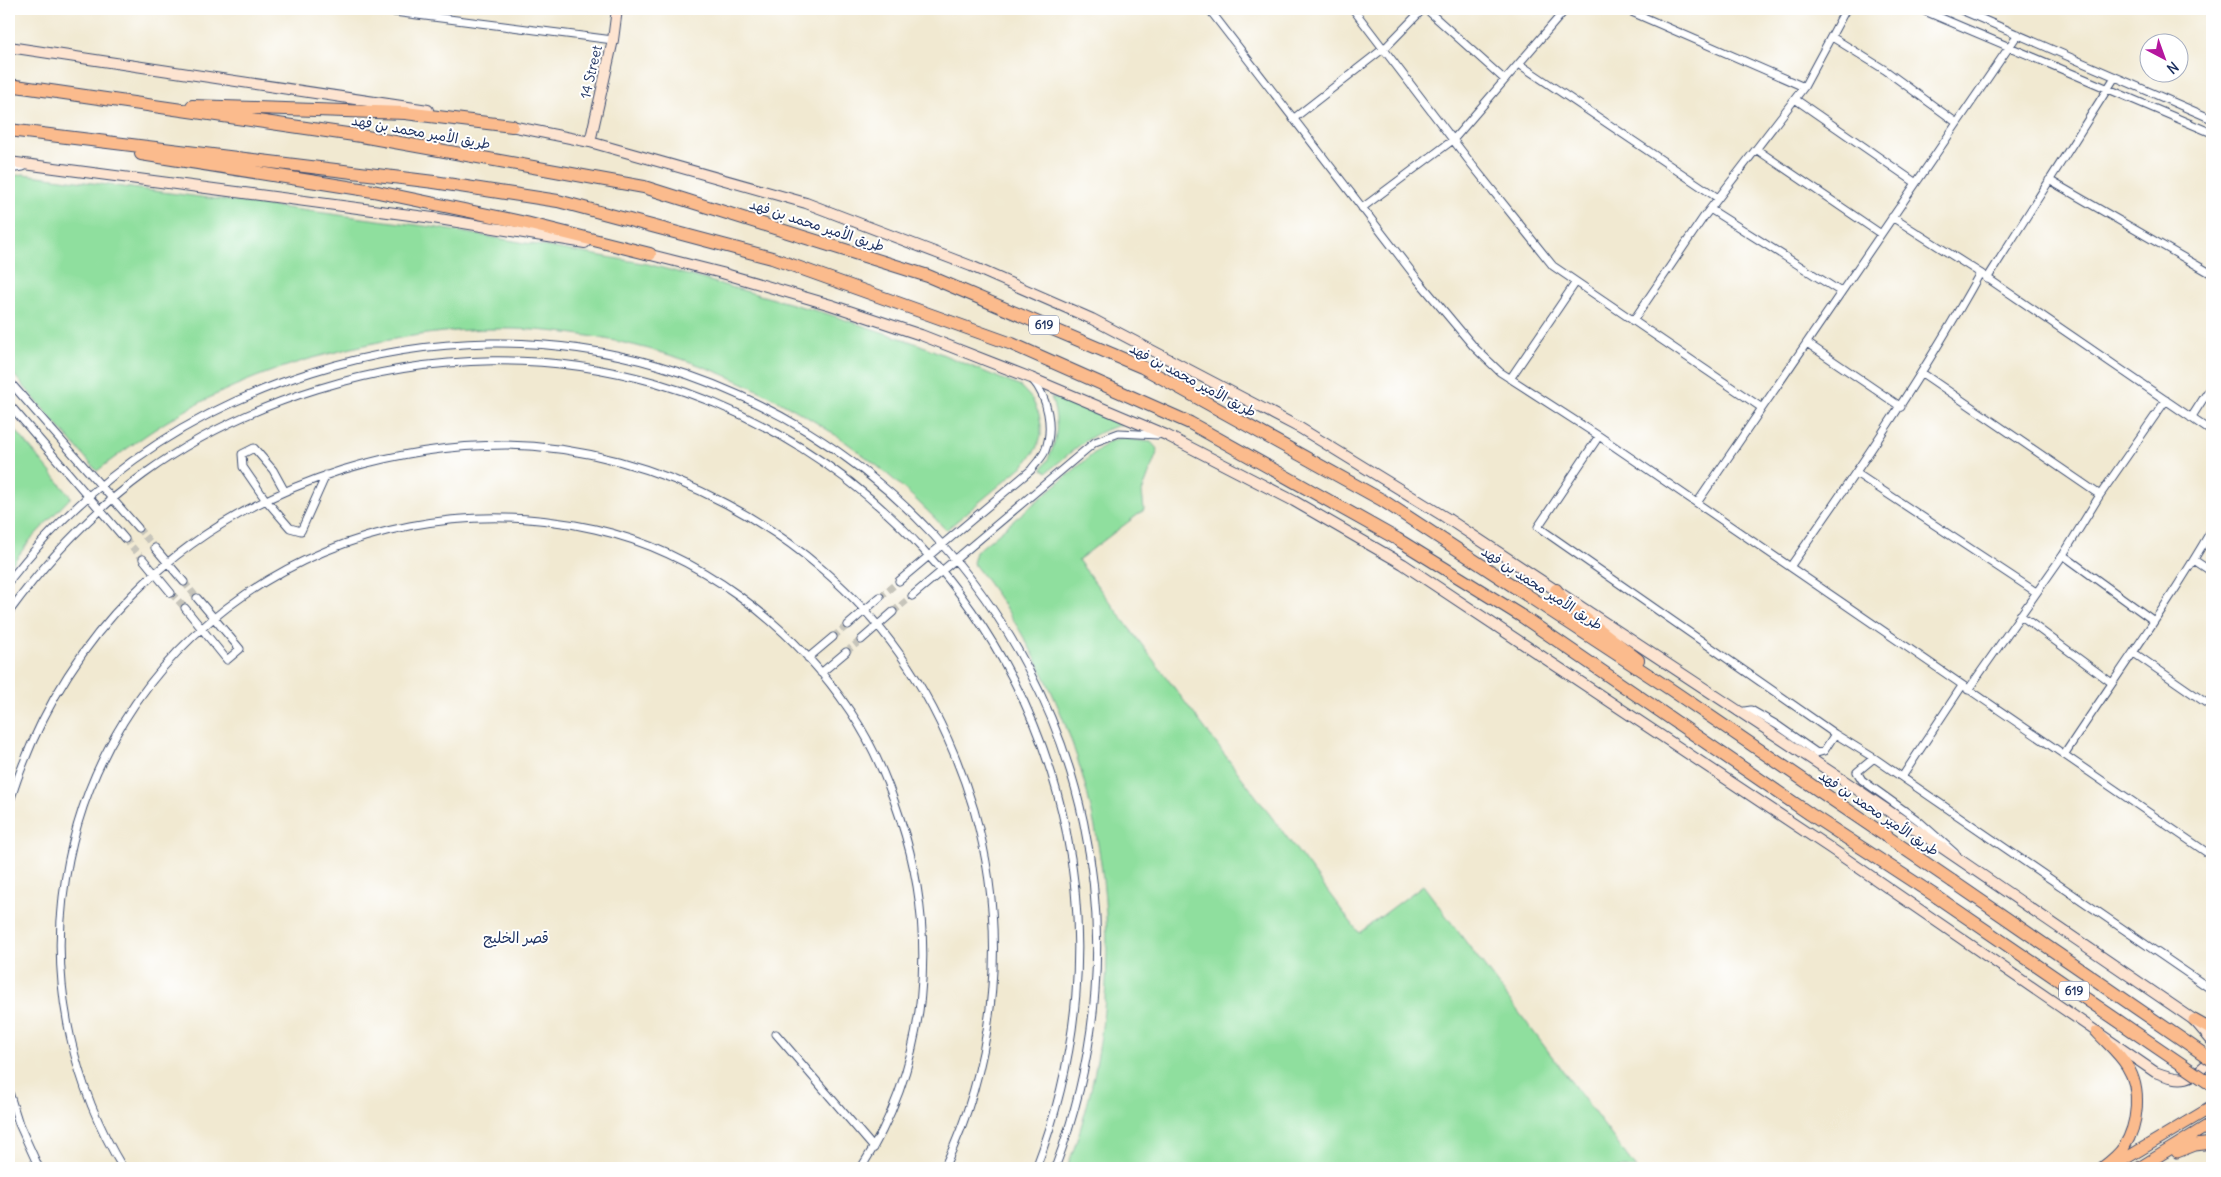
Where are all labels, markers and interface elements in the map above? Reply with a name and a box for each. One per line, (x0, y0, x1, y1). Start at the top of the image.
north arrow (2138, 32, 2188, 82)
street label: 14 Street (576, 43, 606, 101)
text: N (2163, 58, 2182, 78)
street label: طريق الأمير محمد بن فهد (350, 111, 492, 153)
street label: طريق الأمير محمد بن فهد (747, 195, 887, 255)
road number: 619 (1029, 316, 1059, 334)
street label: طريق الأمير محمد بن فهد (1127, 339, 1259, 421)
street label: طريق الأمير محمد بن فهد (1478, 542, 1606, 634)
street label: طريق الأمير محمد بن فهد (1816, 766, 1942, 860)
district label: قصر الخليج (483, 928, 549, 948)
road number: 619 (2059, 981, 2089, 1000)

